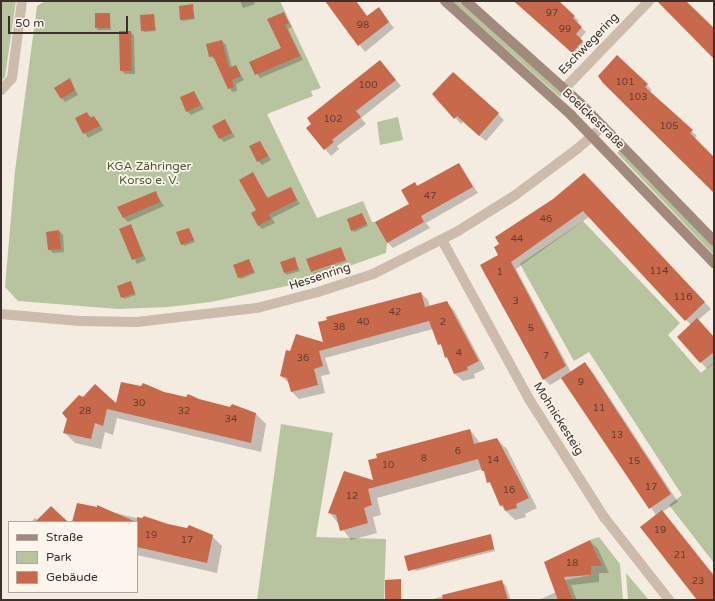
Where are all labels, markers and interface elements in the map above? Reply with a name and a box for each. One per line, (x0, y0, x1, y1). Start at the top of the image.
scale bar (10, 8, 130, 34)
house number: 97 (546, 8, 558, 20)
street label: Eschwegering (556, 10, 622, 78)
text: 50 m (15, 16, 44, 30)
house number: 98 (357, 20, 369, 32)
house number: 99 (559, 24, 571, 36)
house number: 101 (616, 77, 634, 89)
house number: 100 (359, 80, 377, 92)
street label: Boelckestraße (559, 86, 627, 152)
house number: 103 (629, 92, 647, 104)
house number: 102 (324, 114, 342, 126)
house number: 105 (660, 121, 678, 133)
park label: KGA Zähringer Korso e. V. (107, 160, 191, 188)
house number: 47 (424, 191, 436, 203)
house number: 46 (540, 214, 552, 226)
house number: 44 (511, 234, 523, 246)
street label: Hessenring (287, 260, 353, 294)
house number: 114 (650, 266, 668, 278)
house number: 1 (497, 267, 503, 279)
house number: 116 (674, 292, 692, 304)
house number: 3 (513, 296, 519, 308)
house number: 42 (389, 307, 401, 319)
house number: 40 (357, 317, 369, 329)
house number: 2 (440, 317, 446, 329)
house number: 38 (333, 322, 345, 334)
house number: 5 (528, 323, 534, 335)
house number: 4 (456, 348, 462, 360)
house number: 7 (543, 351, 549, 363)
house number: 36 (297, 353, 309, 365)
house number: 9 (578, 377, 584, 389)
street label: Mohnickesteig (530, 380, 586, 458)
house number: 30 (133, 398, 145, 410)
house number: 11 (593, 403, 605, 415)
house number: 28 (79, 406, 91, 418)
house number: 32 (178, 406, 190, 418)
house number: 34 (225, 414, 237, 426)
house number: 13 (611, 430, 623, 442)
house number: 6 (455, 446, 461, 458)
house number: 8 (421, 453, 427, 465)
house number: 14 (487, 455, 499, 467)
house number: 15 (628, 456, 640, 468)
house number: 10 (382, 460, 394, 472)
house number: 17 (645, 482, 657, 494)
house number: 16 (503, 485, 515, 497)
house number: 12 (346, 491, 358, 503)
legend (8, 521, 138, 593)
house number: 19 (654, 525, 666, 537)
text: Straße (46, 530, 83, 544)
house number: 19 (145, 530, 157, 542)
house number: 17 (181, 535, 193, 547)
text: Park (46, 550, 72, 564)
house number: 21 (674, 550, 686, 562)
house number: 18 (566, 558, 578, 570)
text: Gebäude (46, 570, 98, 584)
house number: 23 (692, 576, 704, 588)

